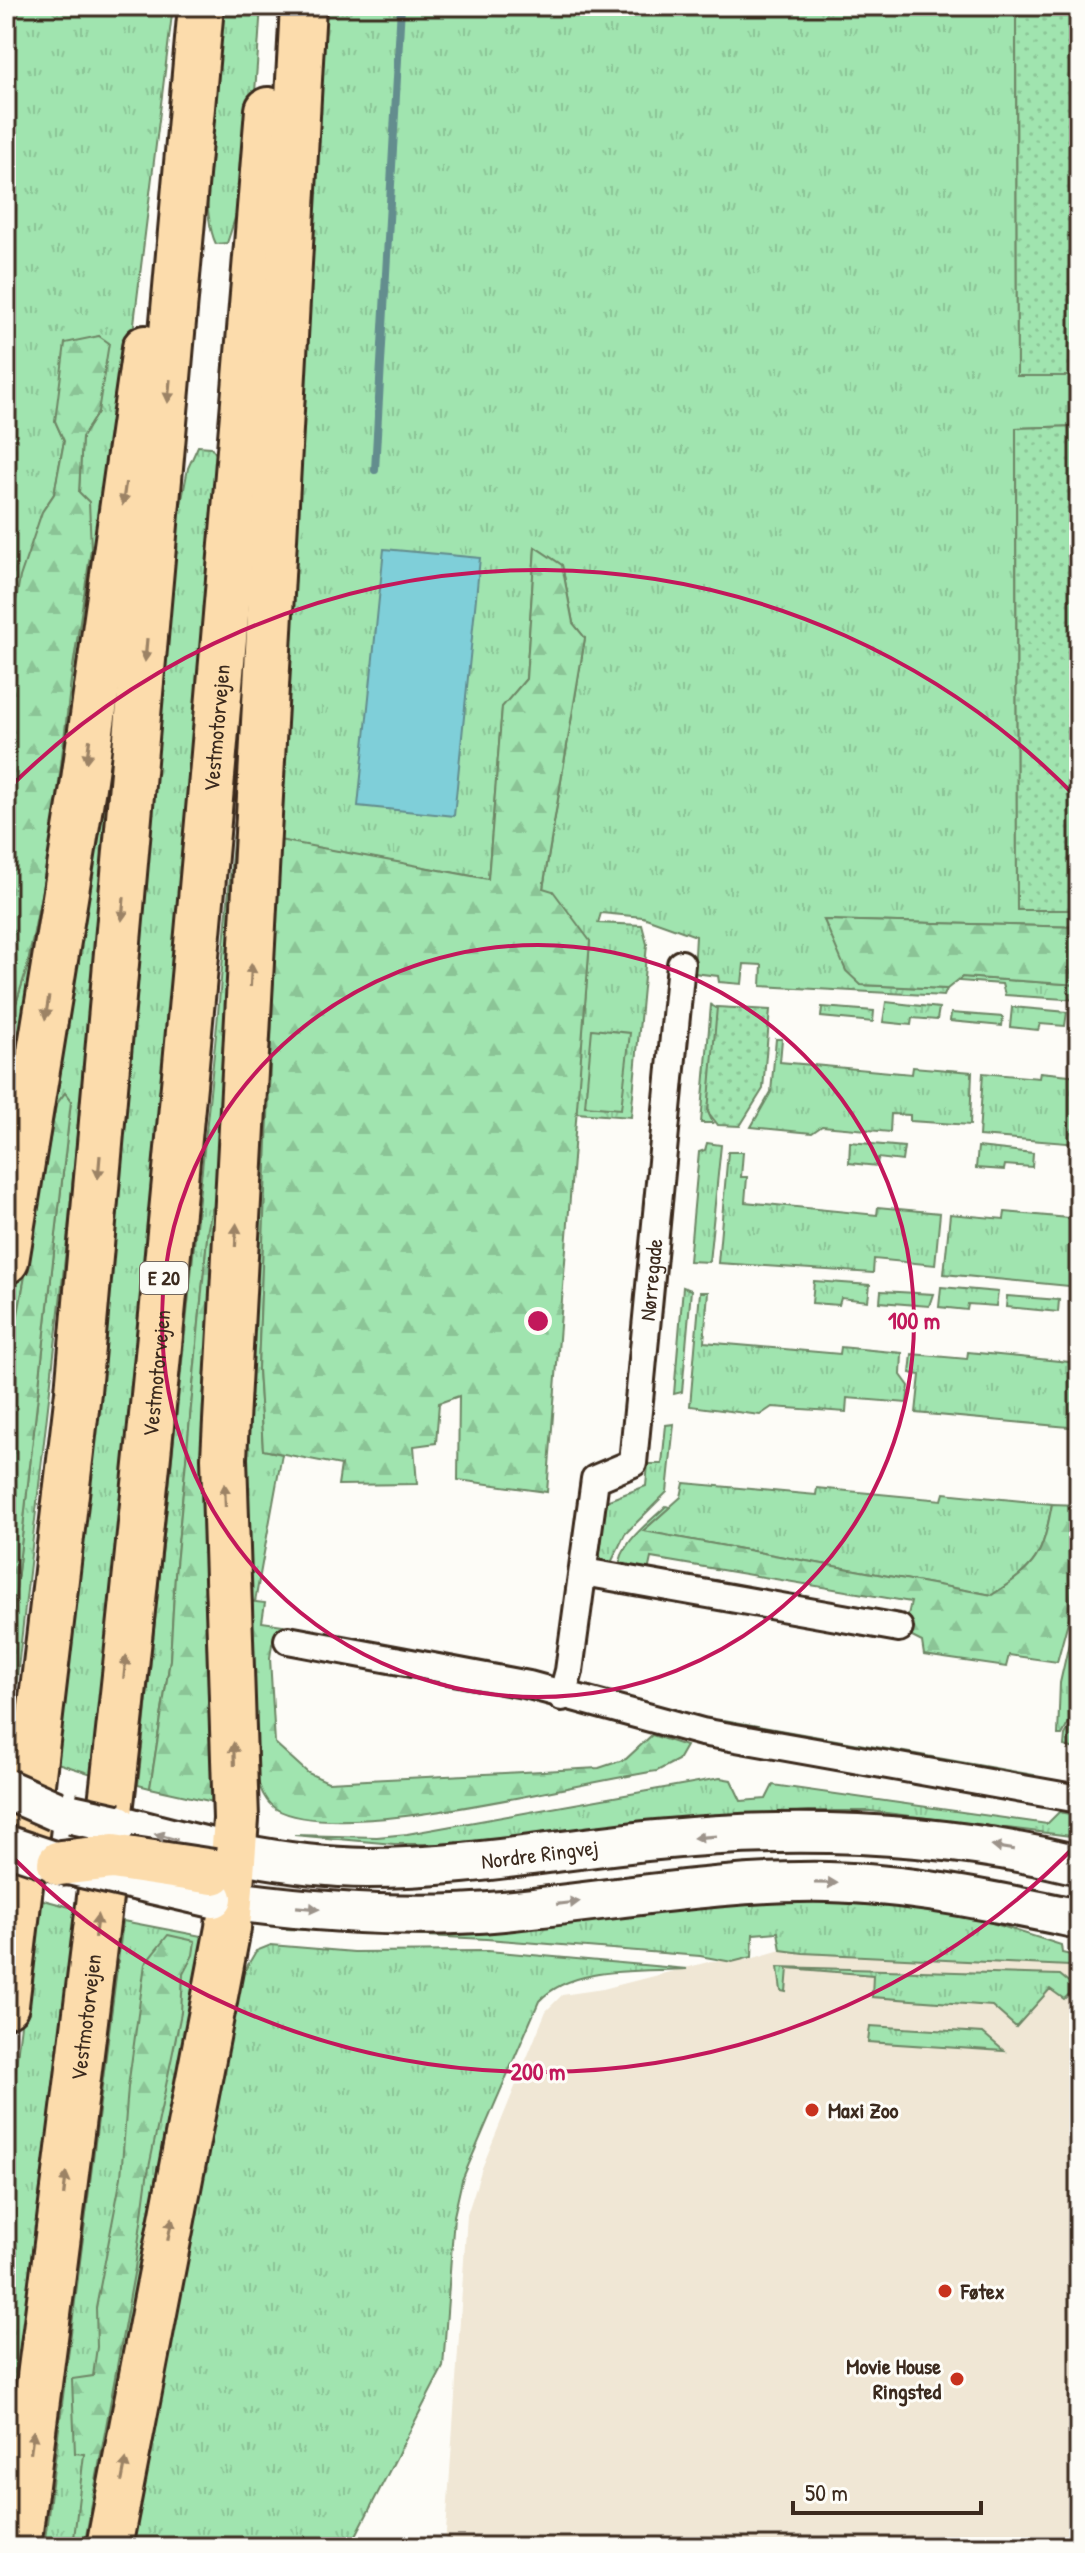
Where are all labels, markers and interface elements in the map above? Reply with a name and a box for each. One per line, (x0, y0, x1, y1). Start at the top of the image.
one-way arrow (162, 379, 175, 404)
one-way arrow (117, 482, 130, 507)
one-way arrow (139, 638, 152, 663)
street label: Vestmotorvejen (196, 663, 237, 793)
one-way arrow (81, 739, 94, 764)
one-way arrow (116, 896, 129, 921)
one-way arrow (244, 962, 257, 987)
one-way arrow (40, 996, 53, 1021)
one-way arrow (92, 1155, 105, 1180)
one-way arrow (230, 1222, 243, 1247)
street label: Nørregade (632, 1237, 670, 1322)
road number: E 20 (140, 1262, 188, 1294)
text: 100 m (888, 1304, 940, 1336)
centre of rings (524, 1307, 552, 1335)
street label: Vestmotorvejen (135, 1308, 177, 1438)
one-way arrow (219, 1482, 232, 1507)
one-way arrow (119, 1655, 132, 1680)
one-way arrow (228, 1741, 240, 1766)
one-way arrow (153, 1830, 177, 1843)
one-way arrow (692, 1831, 717, 1844)
street label: Nordre Ringvej (480, 1832, 600, 1876)
one-way arrow (990, 1841, 1015, 1853)
one-way arrow (814, 1877, 839, 1889)
one-way arrow (555, 1896, 580, 1909)
one-way arrow (296, 1902, 321, 1915)
one-way arrow (90, 1913, 103, 1938)
street label: Vestmotorvejen (63, 1952, 108, 2082)
text: 200 m (511, 2055, 565, 2087)
place label: Maxi Zoo (828, 2095, 899, 2125)
marker: Maxi Zoo (803, 2101, 821, 2119)
one-way arrow (58, 2171, 71, 2196)
one-way arrow (165, 2216, 177, 2241)
place label: Føtex (960, 2276, 1005, 2306)
marker: Føtex (936, 2282, 954, 2300)
place label: Movie House Ringsted (846, 2351, 941, 2407)
marker: Movie House Ringsted (948, 2370, 966, 2388)
one-way arrow (26, 2429, 39, 2454)
one-way arrow (118, 2458, 131, 2483)
scale bar (793, 2465, 981, 2515)
text: 50 m (805, 2476, 848, 2508)

